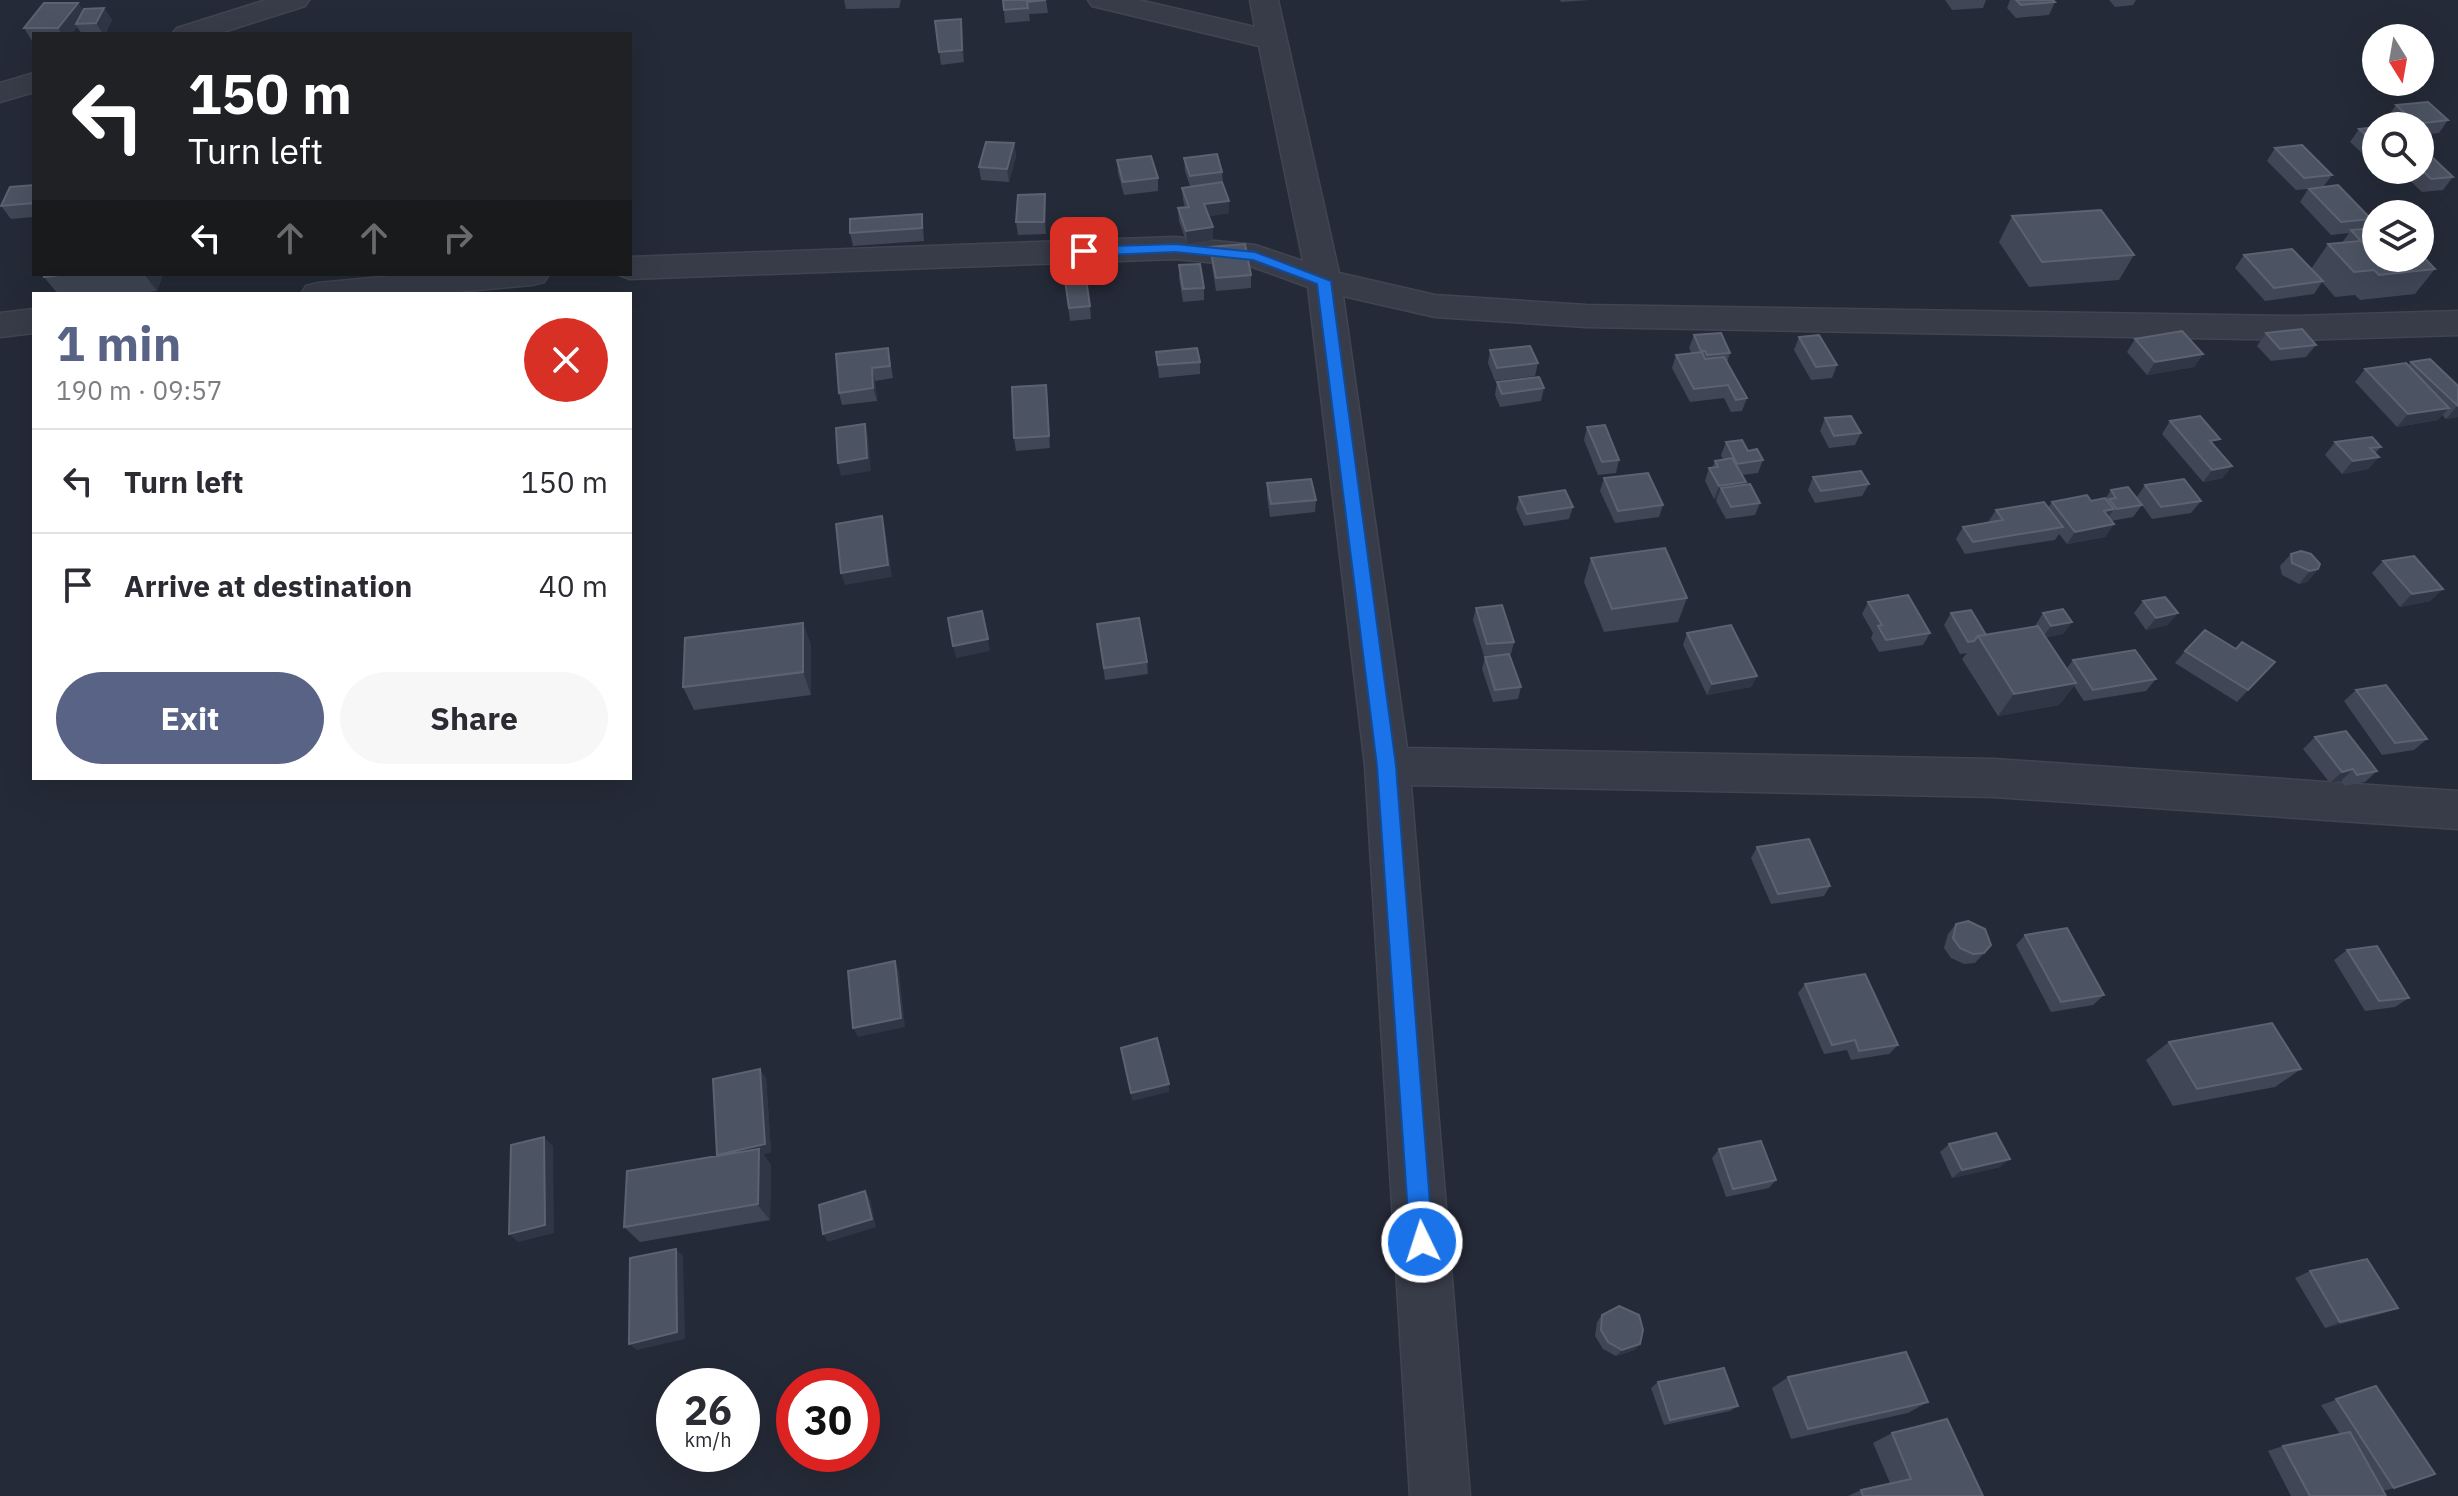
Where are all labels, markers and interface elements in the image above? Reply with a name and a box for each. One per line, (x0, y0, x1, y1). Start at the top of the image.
north arrow (2362, 24, 2434, 96)
map controls (2362, 24, 2434, 272)
text: 150 m (188, 57, 352, 129)
icon: left (56, 64, 160, 168)
button: search (2362, 112, 2434, 184)
text: Turn left (188, 127, 323, 174)
button: layers (2362, 200, 2434, 272)
icon: left (184, 216, 228, 260)
icon: ahead (268, 216, 312, 260)
icon: ahead (352, 216, 396, 260)
icon: right (436, 216, 480, 260)
pin (1050, 217, 1118, 285)
icon: arrive (1062, 229, 1106, 273)
text: 1 min (56, 312, 181, 374)
button: close (524, 318, 608, 402)
text: 190 m · 09:57 (56, 373, 222, 407)
icon: left (56, 459, 100, 503)
text: Turn left (124, 462, 243, 501)
text: 150 m (521, 462, 608, 501)
icon: arrive (56, 563, 100, 607)
text: Arrive at destination (124, 566, 412, 605)
text: 40 m (539, 566, 608, 605)
button: Exit (56, 672, 324, 764)
button: Share (340, 672, 608, 764)
position arrow (1380, 1200, 1464, 1284)
speed limit sign: 30 (776, 1368, 880, 1472)
text: 26 (684, 1384, 732, 1436)
text: km/h (684, 1426, 732, 1453)

